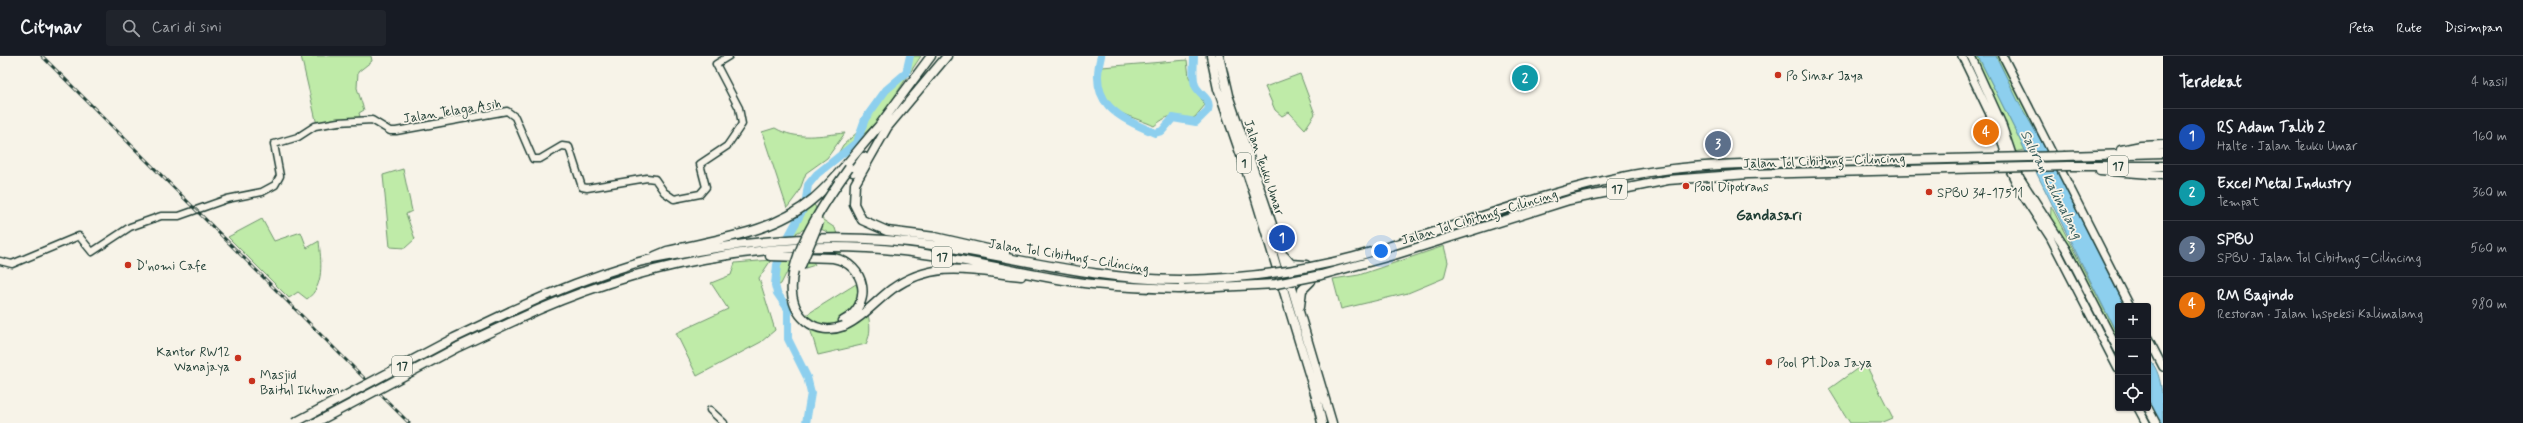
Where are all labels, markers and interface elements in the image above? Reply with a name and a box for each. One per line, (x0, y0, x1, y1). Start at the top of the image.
search box (106, 10, 386, 46)
text: Citynav (20, 15, 82, 40)
icon: search (120, 17, 142, 39)
text: Cari di sini (152, 18, 222, 38)
text: Peta (2349, 19, 2374, 37)
text: Rute (2396, 19, 2422, 37)
text: Disimpan (2444, 19, 2503, 37)
pin: 2 (1512, 63, 1538, 93)
place label: Po Sinar Jaya (1786, 68, 1863, 85)
marker: Po Sinar Jaya (1773, 70, 1783, 80)
text: Terdekat (2179, 71, 2242, 93)
text: 4 hasil (2471, 74, 2507, 91)
street label: Jalan Telaga Asih (402, 95, 503, 129)
street label: Jalan Teuku Umar (1239, 117, 1288, 218)
pin: 4 (1973, 117, 1999, 147)
text: RS Adam Talib 2 (2217, 118, 2325, 138)
water label: Saluran Kalimalang (2015, 127, 2087, 243)
text: 1 (2189, 128, 2195, 145)
text: 160 m (2472, 128, 2507, 145)
pin: 3 (1705, 129, 1731, 159)
text: Halte · Jalan Teuku Umar (2217, 138, 2357, 155)
street label: Jalan Tol Cibitung–Cilincing (1743, 150, 1906, 175)
road number: 1 (1237, 153, 1251, 173)
road number: 17 (2108, 156, 2128, 176)
text: Excel Metal Industry (2217, 174, 2351, 194)
road number: 17 (1607, 179, 1627, 199)
place label: Pool Dipotrans (1694, 179, 1769, 196)
marker: Pool Dipotrans (1681, 181, 1691, 191)
text: 2 (2189, 184, 2195, 201)
text: 360 m (2472, 184, 2507, 201)
place label: SPBU 34-17511 (1937, 185, 2023, 202)
street label: Jalan Tol Cibitung–Cilincing (1399, 186, 1560, 251)
marker: SPBU 34-17511 (1924, 187, 1934, 197)
text: Tempat (2217, 194, 2259, 211)
district label: Gandasari (1736, 206, 1803, 226)
pin: 1 (1269, 223, 1295, 253)
text: SPBU (2217, 230, 2254, 250)
street label: Jalan Tol Cibitung–Cilincing (987, 235, 1150, 280)
text: 3 (2189, 240, 2195, 257)
text: 560 m (2470, 240, 2507, 257)
your location (1371, 241, 1391, 261)
road number: 17 (932, 247, 952, 267)
text: SPBU · Jalan Tol Cibitung–Cilincing (2217, 250, 2421, 267)
place label: D'nomi Cafe (136, 258, 207, 275)
marker: D'nomi Cafe (123, 260, 133, 270)
text: RM Bagindo (2217, 286, 2293, 306)
text: 4 (2188, 296, 2196, 313)
text: 980 m (2472, 296, 2507, 313)
map controls (2115, 303, 2151, 411)
button: + (2115, 303, 2151, 339)
text: Restoran · Jalan Inspeksi Kalimalang (2217, 306, 2423, 323)
button: − (2115, 339, 2151, 375)
place label: Kantor RW12 Wanajaya (156, 344, 230, 376)
marker: Kantor RW12 Wanajaya (233, 353, 243, 363)
place label: Pool PT.Doa Jaya (1777, 355, 1872, 372)
road number: 17 (392, 356, 412, 376)
marker: Pool PT.Doa Jaya (1764, 357, 1774, 367)
place label: Masjid Baitul Ikhwan (260, 367, 340, 399)
button: locate (2115, 375, 2151, 411)
marker: Masjid Baitul Ikhwan (247, 376, 257, 386)

